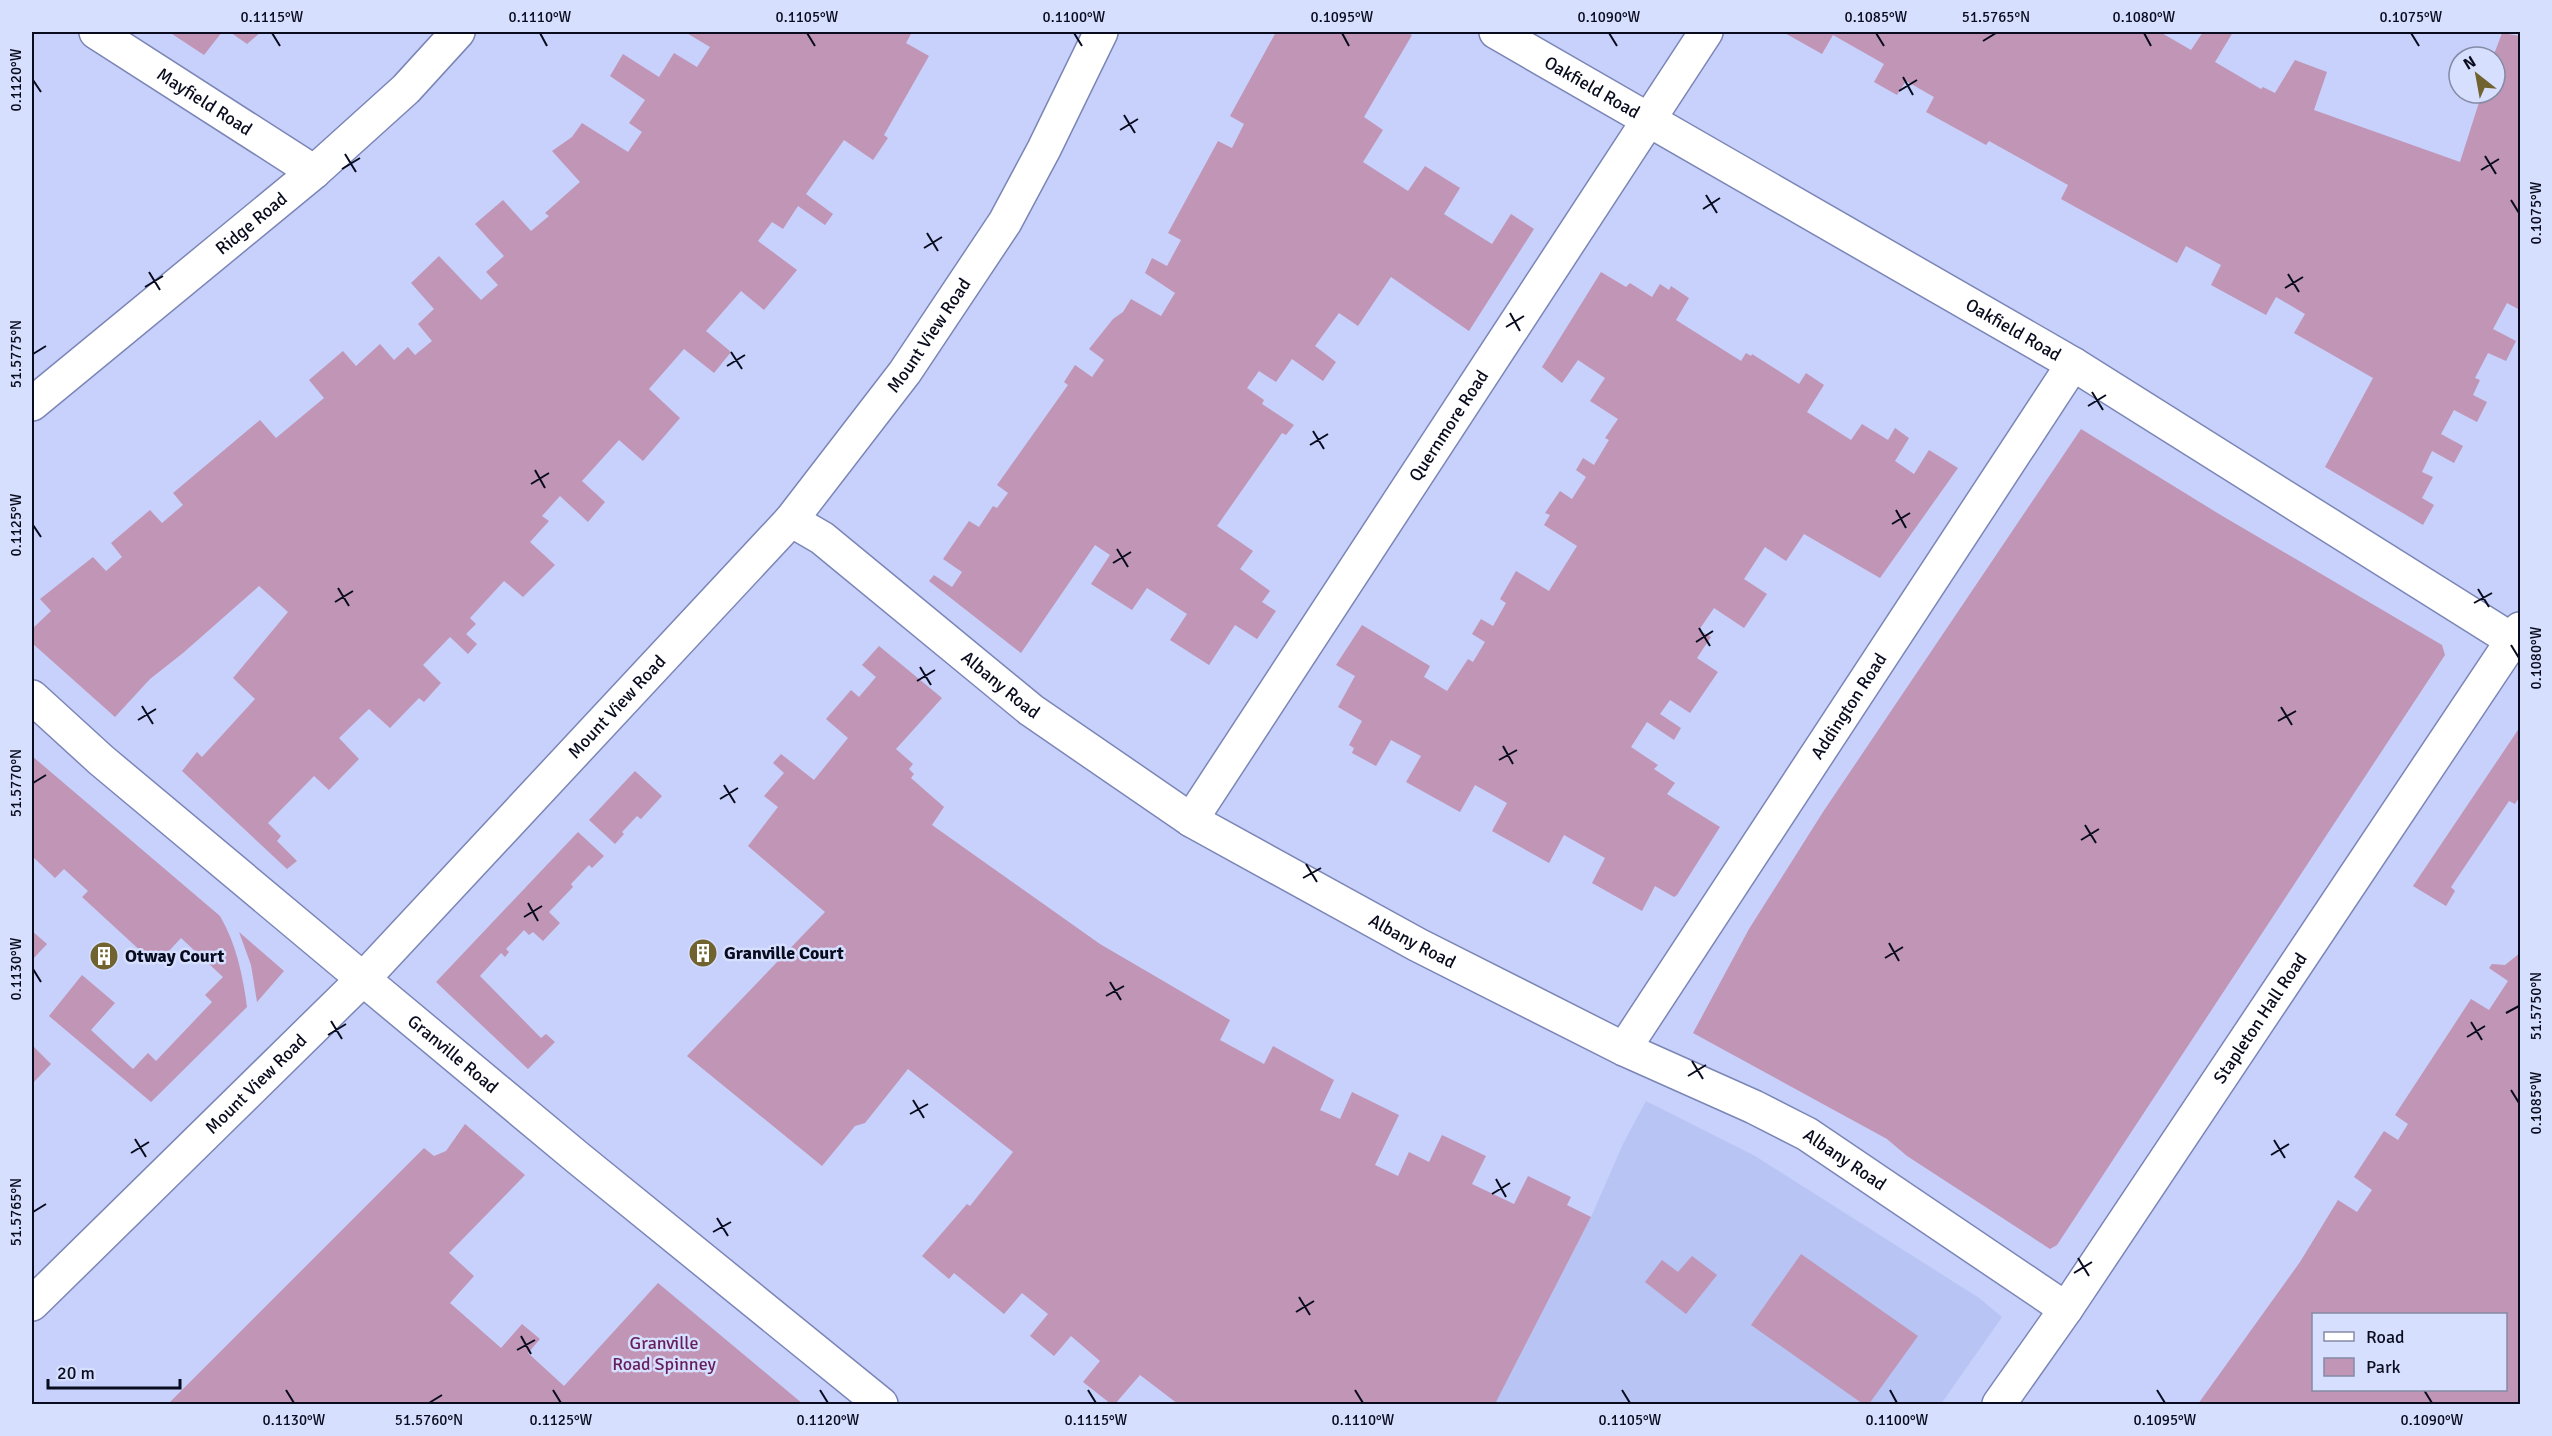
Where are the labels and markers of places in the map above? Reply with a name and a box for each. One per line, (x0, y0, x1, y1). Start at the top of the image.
building icon: Granville Court (687, 937, 719, 969)
building icon: Otway Court (88, 940, 120, 972)
place label: Granville Court (724, 942, 844, 964)
place label: Otway Court (125, 945, 224, 967)

